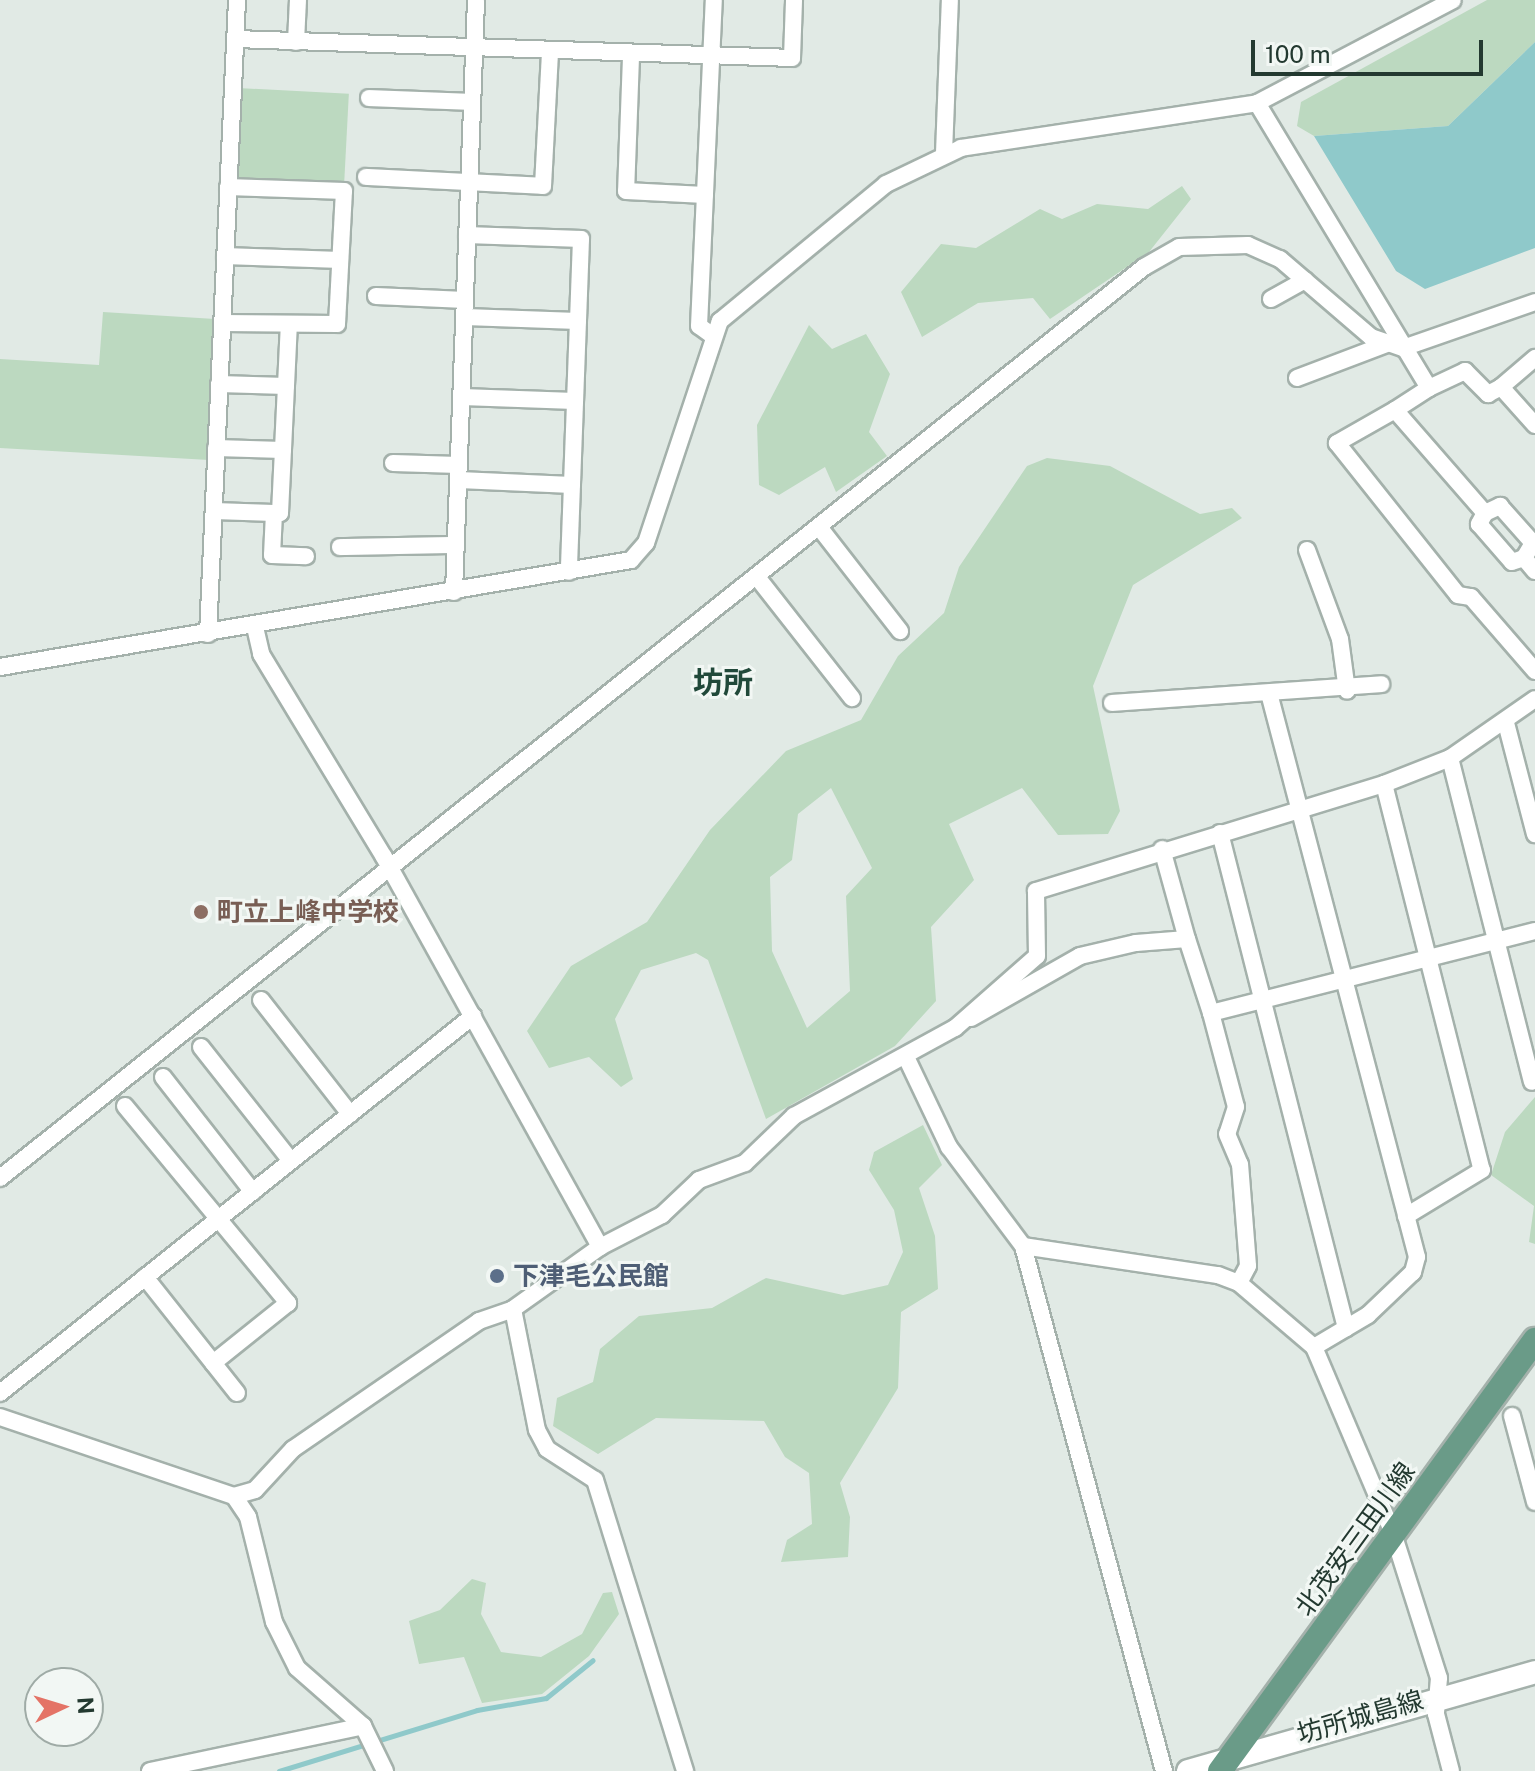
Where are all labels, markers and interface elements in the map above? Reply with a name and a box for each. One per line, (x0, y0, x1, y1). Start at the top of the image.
scale bar (1255, 24, 1487, 74)
text: 100 m (1265, 40, 1331, 68)
district label: 坊所 (693, 664, 753, 700)
place label: 町立上峰中学校 (217, 896, 399, 928)
marker: 町立上峰中学校 (192, 903, 210, 921)
place label: 下津毛公民館 (513, 1260, 669, 1292)
marker: 下津毛公民館 (488, 1267, 506, 1285)
street label: 北茂安三田川線 (1289, 1456, 1421, 1622)
north arrow (24, 1667, 104, 1747)
street label: 坊所城島線 (1293, 1684, 1427, 1750)
text: N (72, 1696, 100, 1715)

